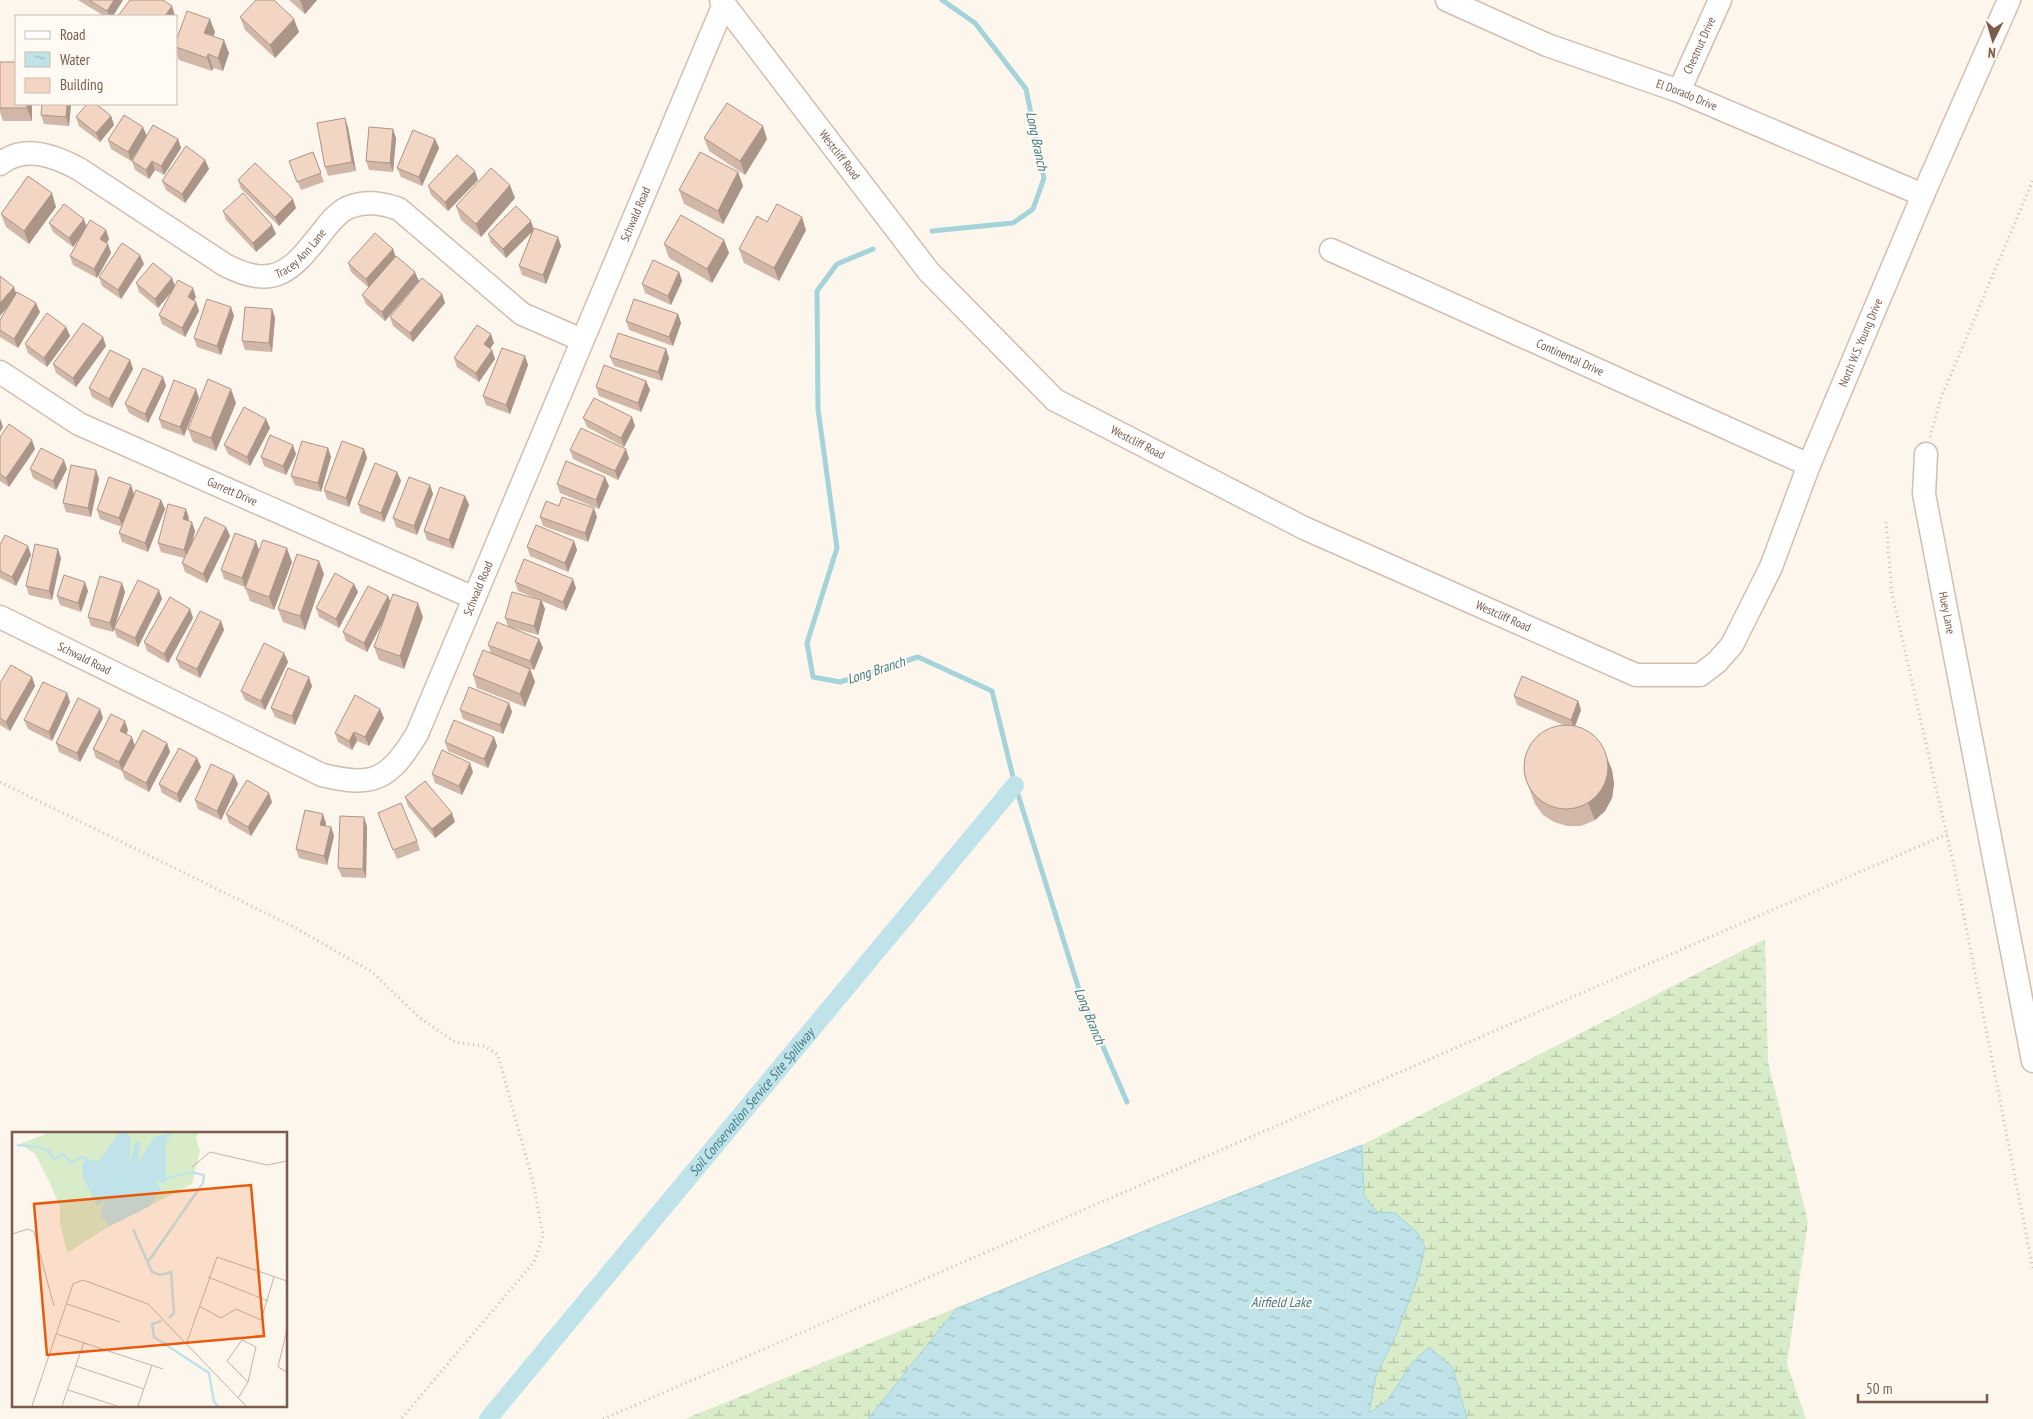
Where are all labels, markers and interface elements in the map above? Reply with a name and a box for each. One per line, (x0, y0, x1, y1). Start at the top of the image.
street label: Chestnut Drive (1680, 14, 1719, 76)
legend (15, 15, 178, 105)
north arrow (1968, 15, 2018, 65)
text: Road (60, 25, 86, 44)
text: N (1987, 44, 1996, 62)
text: Water (60, 50, 91, 69)
text: Building (60, 75, 103, 94)
street label: El Dorado Drive (1654, 76, 1720, 114)
water label: Long Branch (1022, 110, 1052, 173)
street label: Westcliff Road (816, 127, 864, 183)
street label: Schwald Road (617, 185, 653, 244)
street label: Tracey Ann Lane (273, 225, 329, 281)
street label: North W.S. Young Drive (1835, 296, 1885, 389)
street label: Continental Drive (1534, 335, 1606, 379)
street label: Westcliff Road (1108, 422, 1167, 462)
street label: Garrett Drive (205, 473, 260, 509)
street label: Schwald Road (460, 559, 496, 618)
street label: Huey Lane (1936, 590, 1959, 635)
street label: Westcliff Road (1474, 597, 1533, 635)
street label: Schwald Road (55, 639, 114, 677)
water label: Long Branch (845, 652, 908, 688)
water label: Long Branch (1070, 985, 1110, 1048)
water label: Soil Conservation Service Site Spillway (685, 1023, 819, 1180)
inset map (12, 1132, 288, 1406)
water label: Airfield Lake (1251, 1293, 1312, 1311)
scale bar (1858, 1372, 1987, 1404)
text: 50 m (1866, 1379, 1892, 1398)

